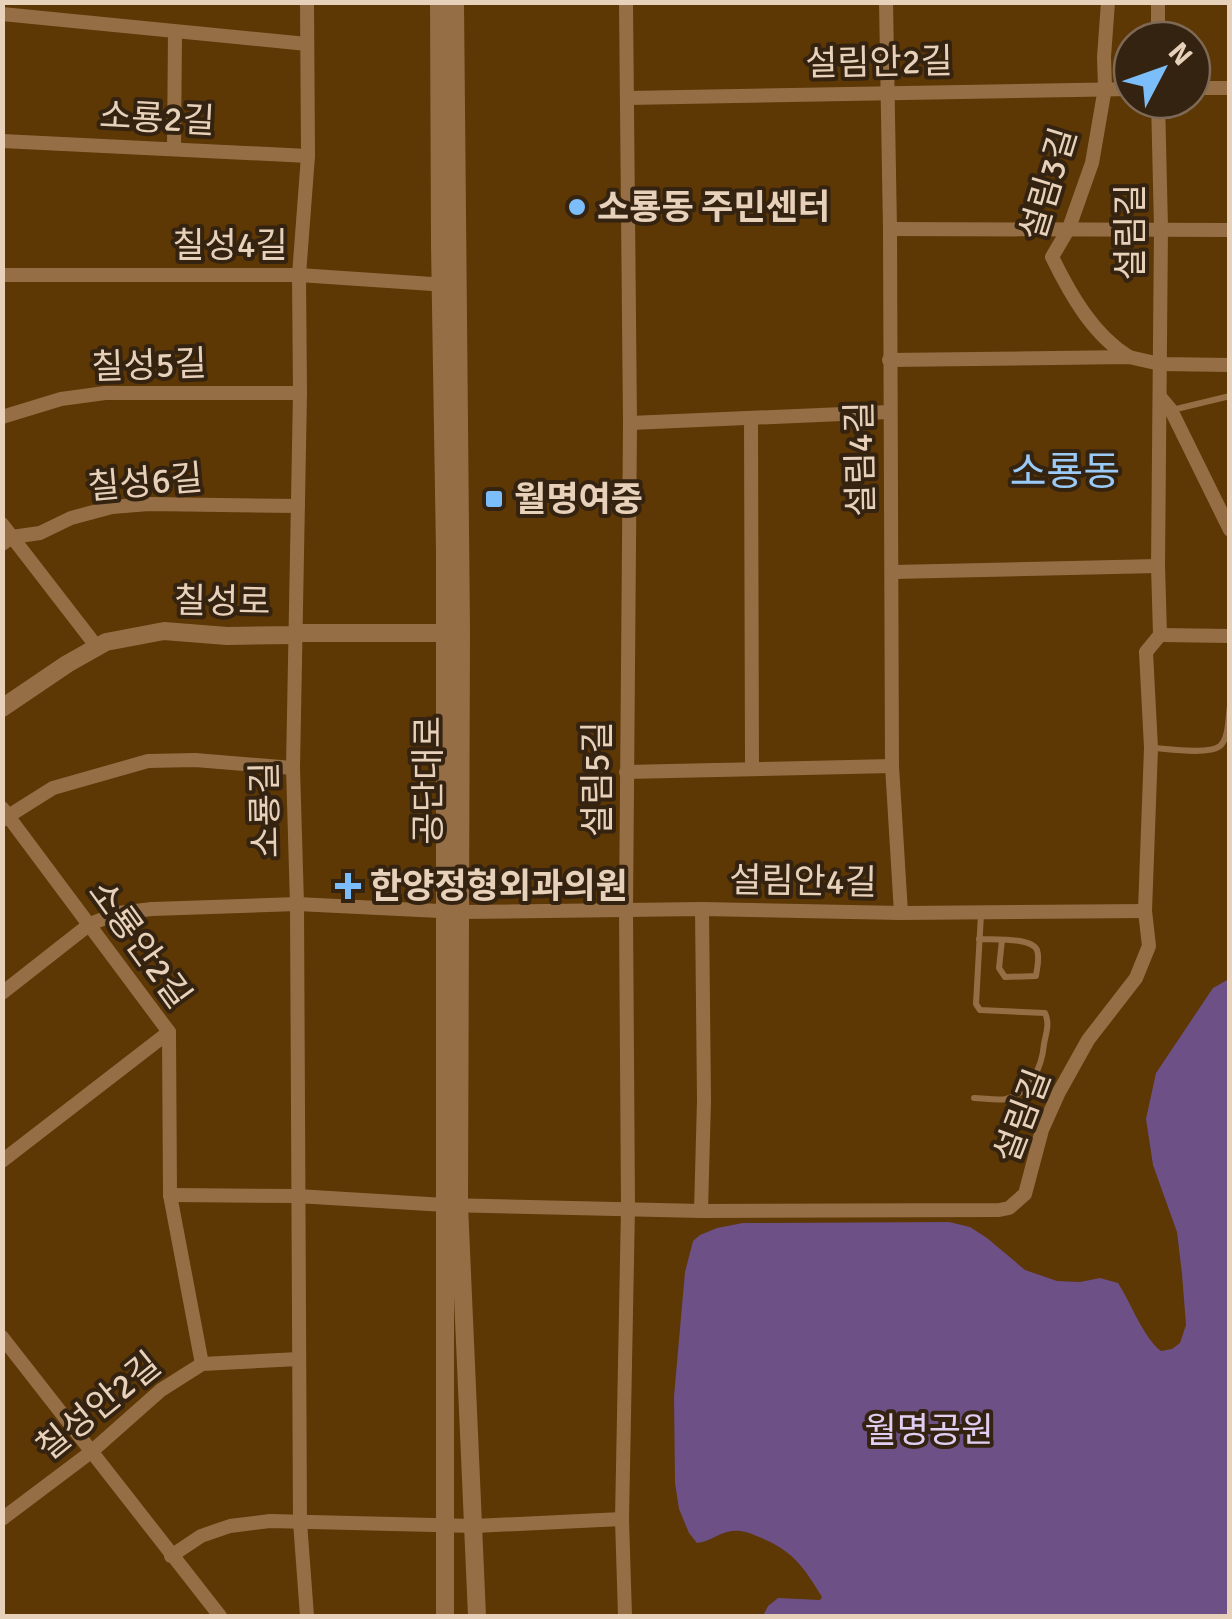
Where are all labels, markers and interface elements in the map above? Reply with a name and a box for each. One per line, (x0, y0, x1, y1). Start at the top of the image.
north arrow (1112, 20, 1212, 120)
text: N (1161, 36, 1199, 73)
street label: 설림안2길 (805, 40, 953, 85)
street label: 소룡2길 (98, 94, 216, 143)
street label: 설림3길 (1011, 123, 1086, 246)
street label: 설림길 (1109, 184, 1152, 280)
place label: 소룡동 주민센터 (597, 186, 830, 229)
marker: 소룡동 주민센터 (566, 196, 588, 218)
street label: 칠성4길 (172, 224, 288, 267)
street label: 칠성5길 (91, 342, 207, 389)
street label: 설림4길 (838, 401, 883, 517)
district label: 소룡동 (1010, 447, 1120, 497)
street label: 칠성6길 (86, 456, 204, 509)
place label: 월명여중 (514, 478, 643, 521)
marker: 월명여중 (483, 488, 505, 510)
street label: 칠성로 (173, 579, 271, 624)
street label: 공단대로 (407, 716, 450, 844)
street label: 설림5길 (576, 721, 619, 837)
street label: 소룡길 (243, 761, 288, 859)
street label: 설림안4길 (729, 859, 877, 904)
place label: 한양정형외과의원 (370, 865, 628, 908)
street label: 소룡안2길 (79, 872, 200, 1017)
marker: 한양정형외과의원 (335, 873, 361, 899)
street label: 설림길 (985, 1063, 1060, 1169)
street label: 칠성안2길 (27, 1343, 169, 1470)
park label: 월명공원 (865, 1409, 993, 1452)

